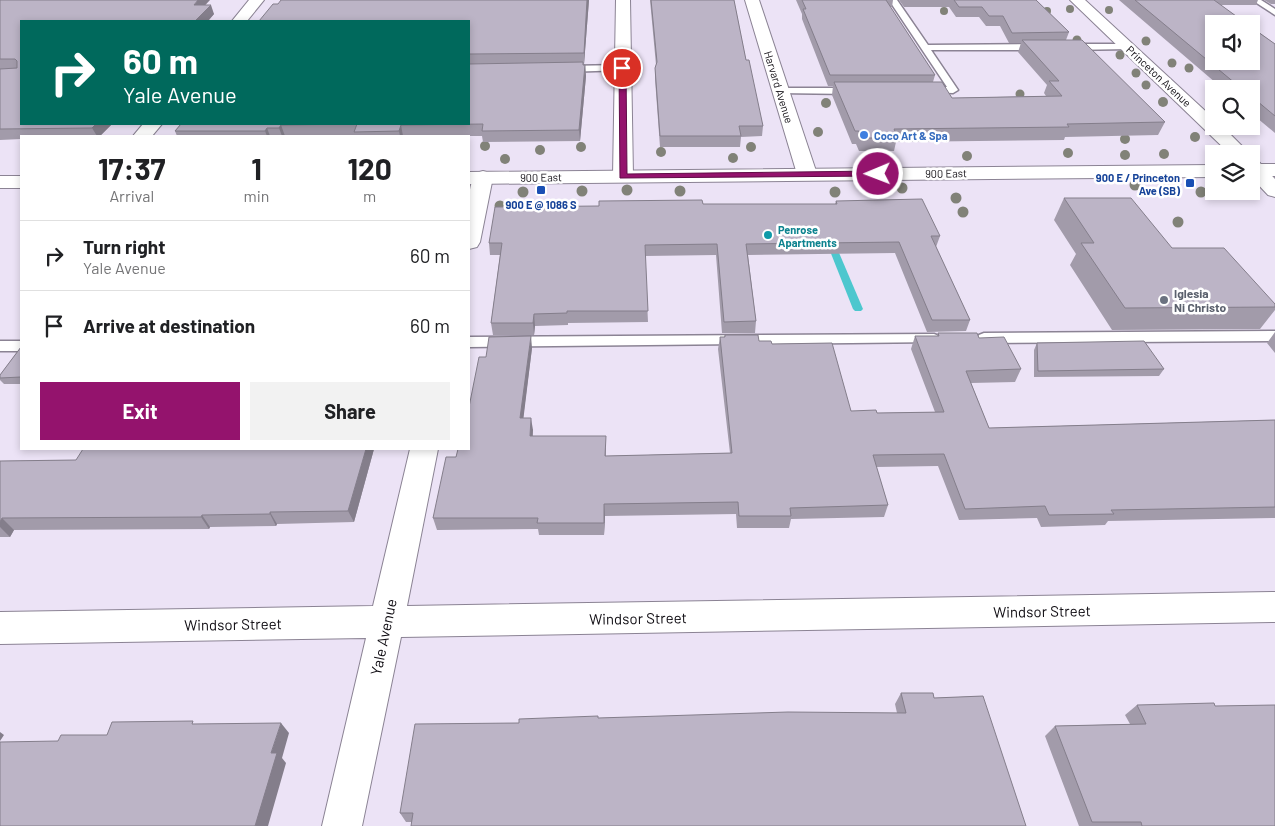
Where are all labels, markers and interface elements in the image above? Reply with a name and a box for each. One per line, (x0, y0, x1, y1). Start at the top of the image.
map controls (1205, 15, 1260, 200)
button: sound (1205, 15, 1260, 70)
text: 60 m (123, 39, 198, 81)
icon: right (40, 40, 105, 105)
street label: Princeton Avenue (1124, 43, 1194, 109)
pin (601, 47, 643, 89)
street label: Harvard Avenue (762, 49, 796, 125)
icon: arrive (608, 54, 636, 82)
button: search (1205, 80, 1260, 135)
text: Yale Avenue (123, 81, 237, 107)
marker: Coco Art & Spa (858, 129, 870, 141)
place label: Coco Art & Spa (874, 129, 948, 142)
button: layers (1205, 145, 1260, 200)
position arrow (851, 147, 903, 199)
text: 17:37 (98, 150, 166, 186)
text: 1 (251, 150, 262, 186)
text: 120 (347, 150, 392, 186)
street label: 900 East (925, 166, 967, 180)
street label: 900 East (520, 170, 562, 184)
place label: 900 E / Princeton Ave (SB) (1096, 171, 1180, 197)
marker: 900 E / Princeton Ave (SB) (1184, 177, 1196, 189)
marker: 900 E @ 1086 S (535, 184, 547, 196)
text: Arrival (109, 186, 154, 205)
text: min (244, 186, 269, 205)
text: m (363, 186, 376, 205)
place label: 900 E @ 1086 S (505, 198, 577, 211)
place label: Penrose Apartments (778, 223, 837, 249)
marker: Penrose Apartments (762, 229, 774, 241)
text: Turn right (83, 235, 165, 258)
icon: right (40, 242, 68, 270)
text: 60 m (410, 244, 450, 267)
text: Yale Avenue (83, 258, 166, 277)
place label: Iglesia Ni Christo (1174, 286, 1226, 314)
marker: Iglesia Ni Christo (1158, 294, 1170, 306)
icon: arrive (40, 312, 68, 340)
text: Arrive at destination (83, 314, 255, 337)
text: 60 m (410, 314, 450, 337)
button: Exit (40, 382, 240, 440)
button: Share (250, 382, 450, 440)
street label: Yale Avenue (366, 597, 400, 677)
street label: Windsor Street (993, 601, 1091, 621)
street label: Windsor Street (589, 608, 687, 628)
street label: Windsor Street (184, 614, 282, 634)

